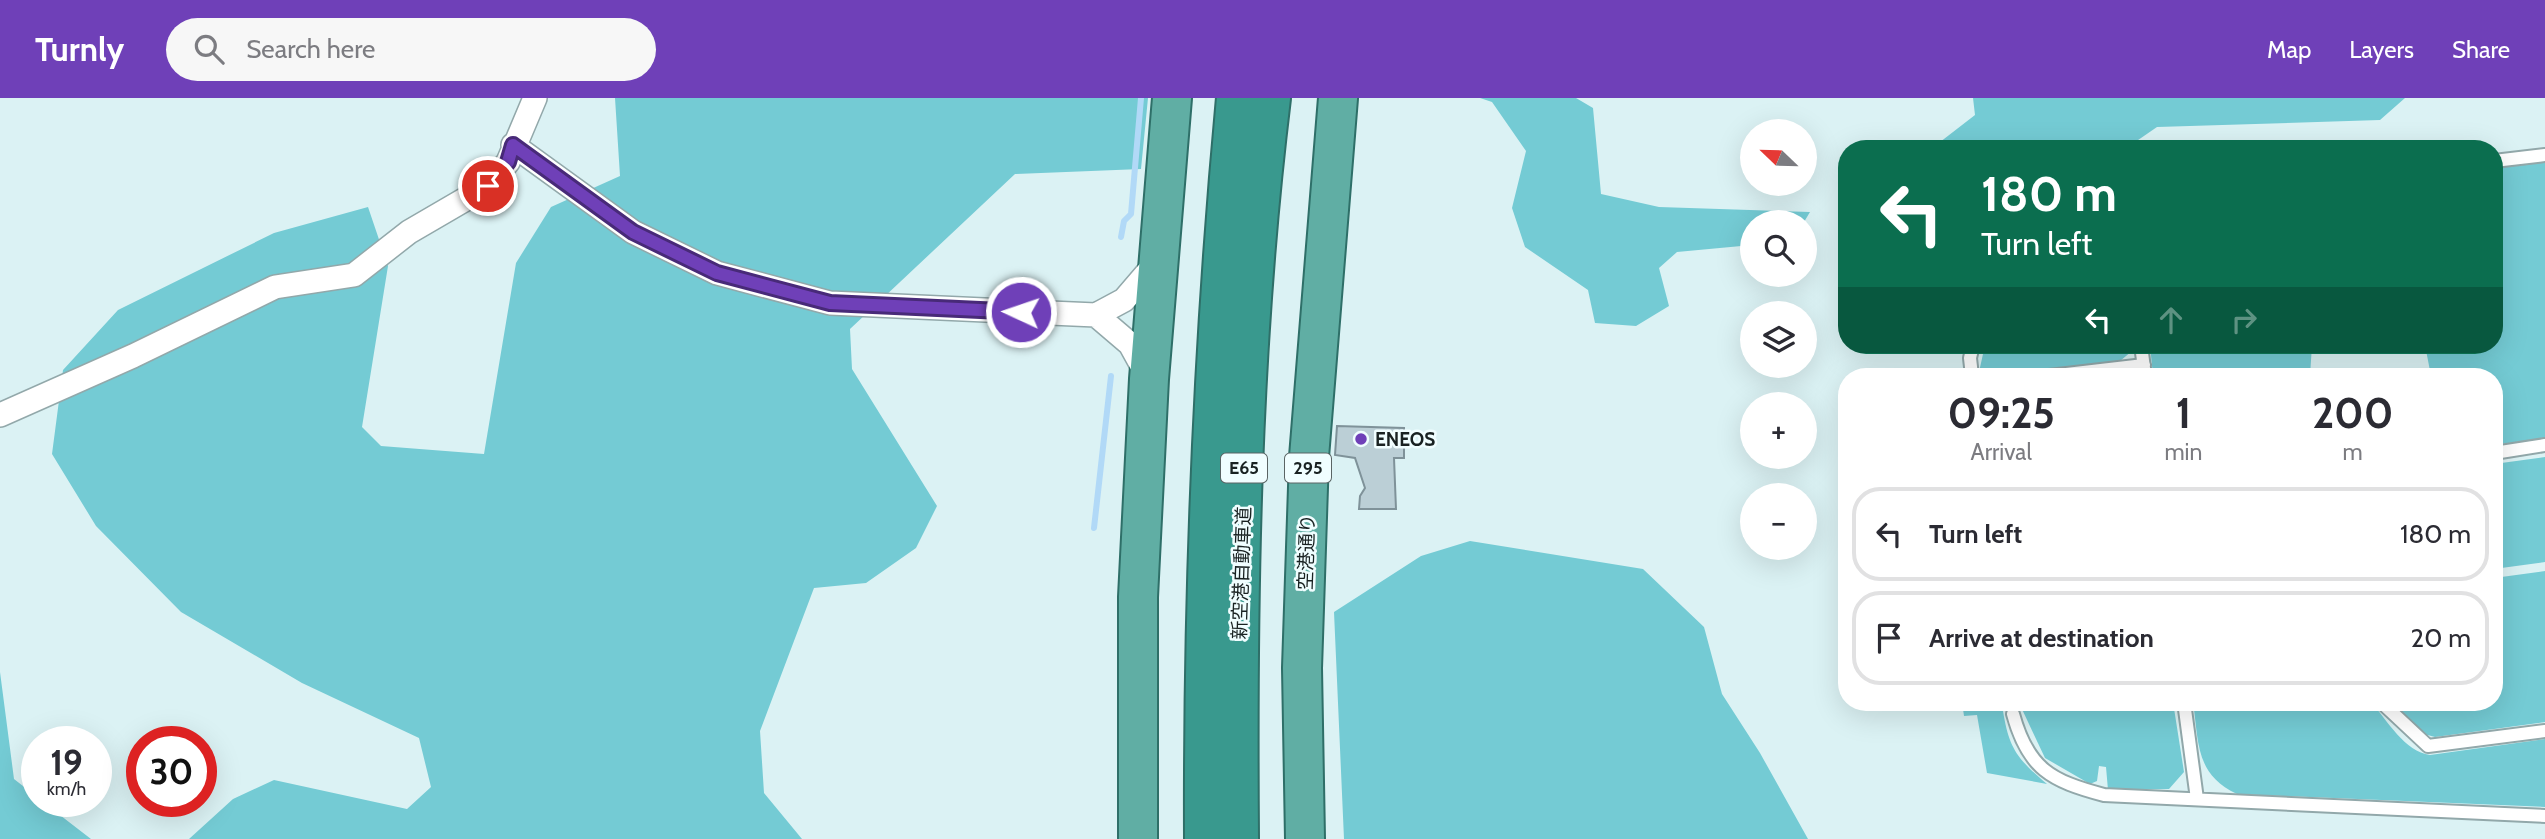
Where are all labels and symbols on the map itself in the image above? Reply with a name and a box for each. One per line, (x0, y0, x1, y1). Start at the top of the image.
north arrow (1740, 119, 1816, 196)
pin (458, 156, 518, 216)
position arrow (984, 275, 1058, 349)
place label: ENEOS (1375, 428, 1435, 451)
marker: ENEOS (1353, 431, 1369, 447)
road number: E65 (1221, 454, 1267, 482)
road number: 295 (1285, 454, 1331, 482)
street label: 新空港自動車道 (1228, 506, 1255, 640)
street label: 空港通り (1294, 514, 1319, 590)
speed limit sign: 30 (126, 726, 217, 817)

